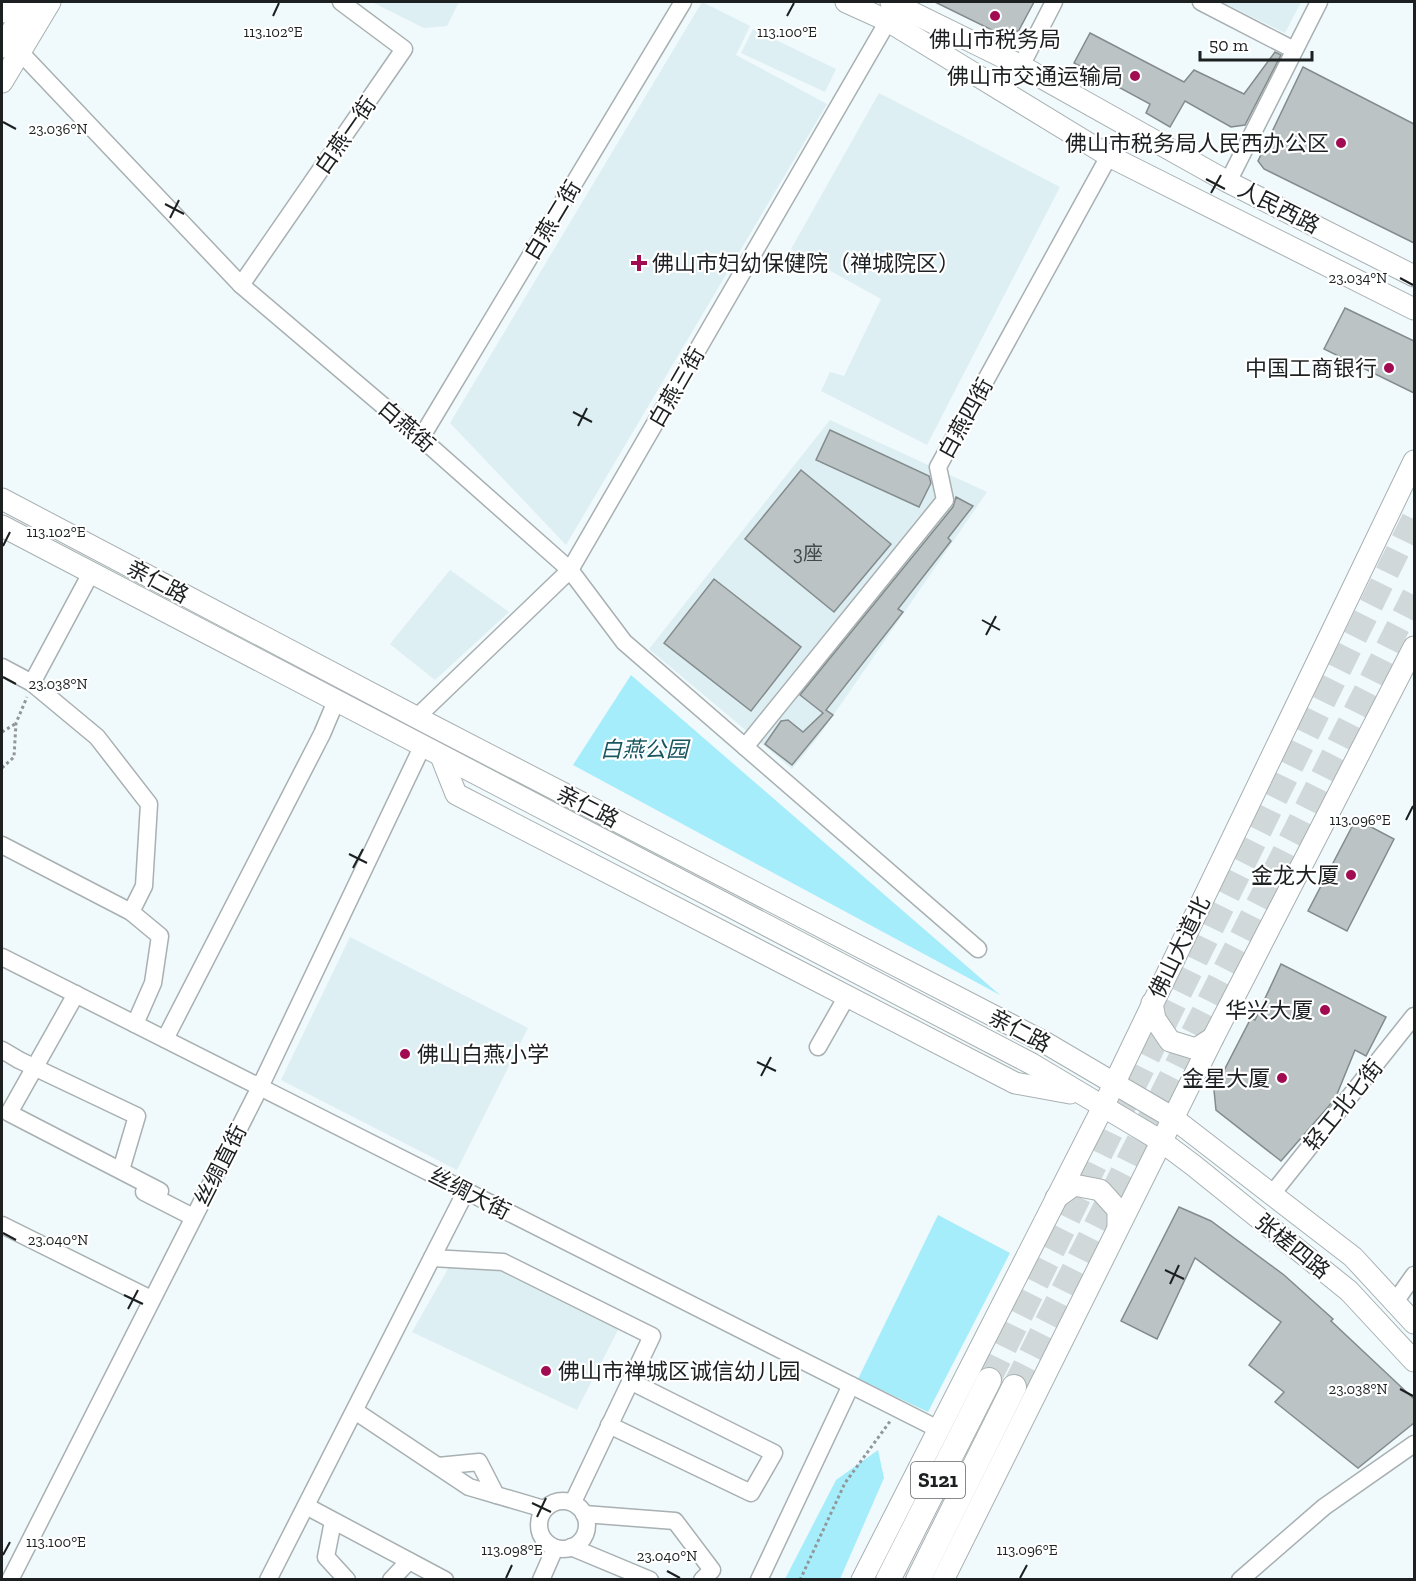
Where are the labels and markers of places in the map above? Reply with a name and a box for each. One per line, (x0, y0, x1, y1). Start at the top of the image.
marker: 佛山市税务局 (988, 9, 1002, 23)
place label: 佛山市税务局 (929, 26, 1061, 53)
place label: 佛山市交通运输局 (947, 63, 1123, 90)
marker: 佛山市交通运输局 (1128, 69, 1142, 83)
place label: 佛山市税务局人民西办公区 (1065, 130, 1329, 157)
marker: 佛山市税务局人民西办公区 (1334, 136, 1348, 150)
place label: 佛山市妇幼保健院（禅城院区） (652, 250, 960, 277)
marker: 佛山市妇幼保健院（禅城院区） (630, 254, 648, 272)
place label: 中国工商银行 (1245, 355, 1377, 382)
marker: 中国工商银行 (1382, 361, 1396, 375)
place label: 金龙大厦 (1251, 862, 1339, 889)
marker: 金龙大厦 (1344, 868, 1358, 882)
place label: 华兴大厦 (1225, 997, 1313, 1024)
marker: 华兴大厦 (1318, 1003, 1332, 1017)
place label: 佛山白燕小学 (417, 1041, 549, 1068)
marker: 佛山白燕小学 (398, 1047, 412, 1061)
place label: 金星大厦 (1182, 1065, 1270, 1092)
marker: 金星大厦 (1275, 1071, 1289, 1085)
place label: 佛山市禅城区诚信幼儿园 (558, 1358, 800, 1385)
marker: 佛山市禅城区诚信幼儿园 (539, 1364, 553, 1378)

